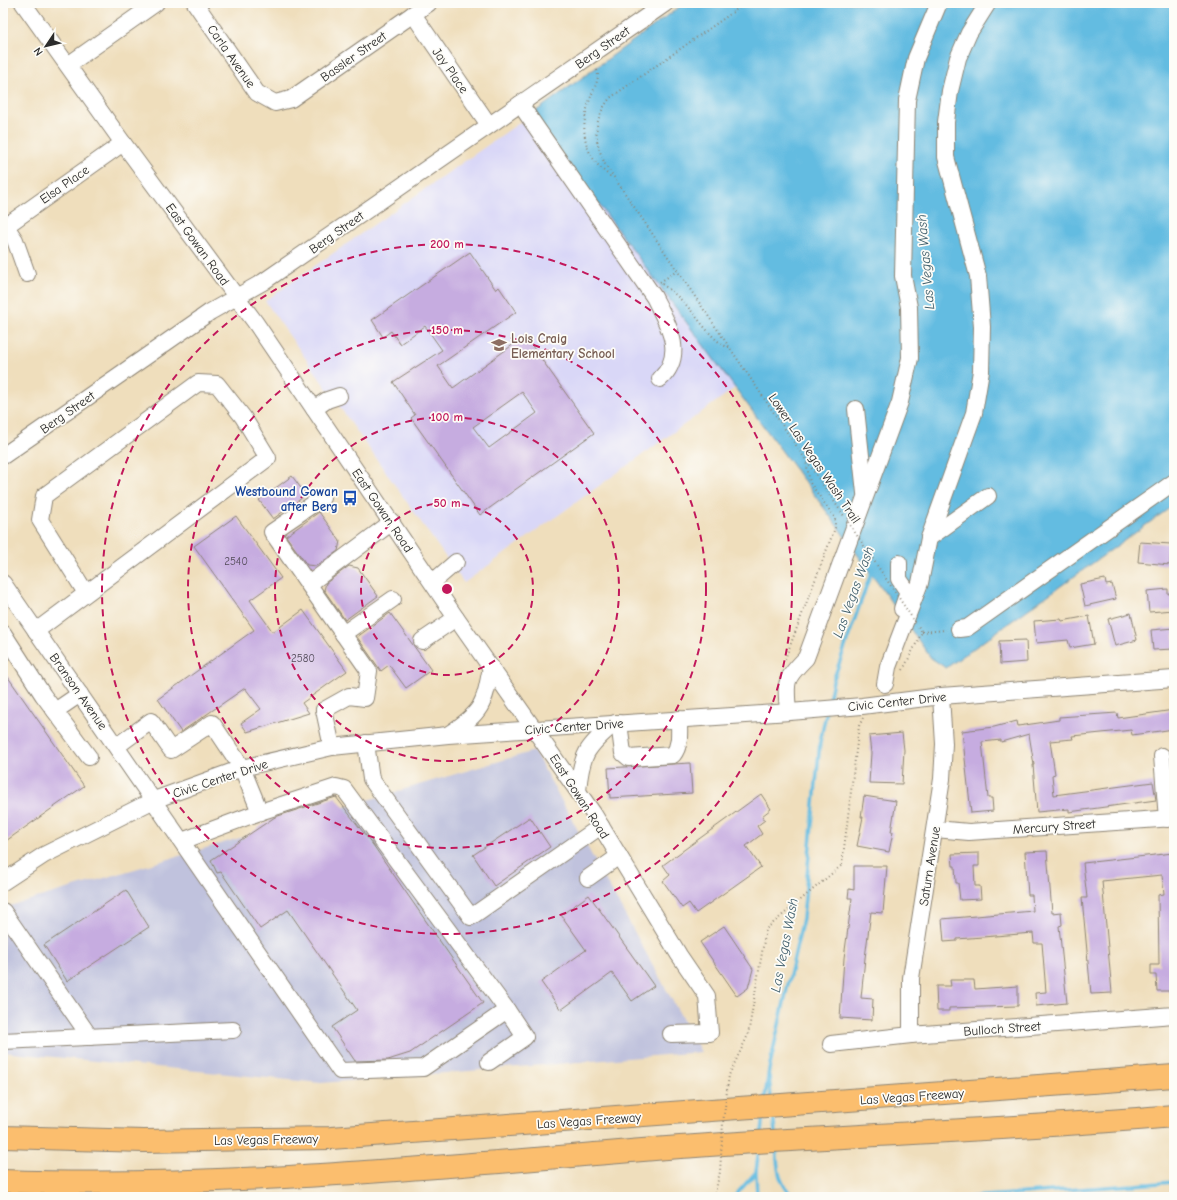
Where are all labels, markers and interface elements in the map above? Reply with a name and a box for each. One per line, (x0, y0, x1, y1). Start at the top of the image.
street label: Carla Avenue (204, 22, 259, 91)
street label: Berg Street (572, 22, 633, 72)
north arrow (26, 26, 66, 66)
street label: Bassler Street (317, 27, 390, 85)
text: N (31, 45, 46, 58)
street label: Jay Place (429, 45, 472, 96)
street label: Elsa Place (37, 162, 92, 207)
street label: East Gowan Road (163, 200, 232, 288)
street label: Berg Street (306, 207, 367, 257)
water label: Las Vegas Wash (913, 214, 938, 310)
text: 200 m (430, 237, 464, 251)
text: 150 m (431, 323, 463, 337)
place label: Lois Craig Elementary School (511, 331, 615, 361)
school or university icon: Lois Craig Elementary School (490, 336, 508, 354)
street label: Berg Street (37, 387, 98, 437)
street label: Lower Las Vegas Wash Trail (765, 390, 864, 526)
text: 100 m (431, 410, 463, 424)
street label: East Gowan Road (349, 465, 416, 555)
place label: Westbound Gowan after Berg (235, 484, 338, 514)
bus stop icon: Westbound Gowan after Berg (341, 489, 359, 507)
text: 50 m (433, 496, 461, 510)
water label: Las Vegas Wash (829, 544, 878, 640)
house number: 2540 (224, 555, 248, 568)
centre of rings (440, 582, 454, 596)
street label: Branson Avenue (47, 650, 111, 733)
house number: 2580 (291, 652, 315, 665)
street label: Civic Center Drive (847, 689, 948, 714)
street label: Civic Center Drive (524, 716, 624, 737)
street label: East Gowan Road (547, 751, 613, 841)
street label: Civic Center Drive (171, 756, 270, 801)
street label: Mercury Street (1012, 816, 1097, 837)
street label: Saturn Avenue (916, 825, 943, 907)
water label: Las Vegas Wash (767, 897, 802, 994)
street label: Bulloch Street (963, 1018, 1042, 1039)
street label: Las Vegas Freeway (859, 1085, 965, 1108)
street label: Las Vegas Freeway (536, 1109, 642, 1132)
street label: Las Vegas Freeway (214, 1131, 318, 1148)

